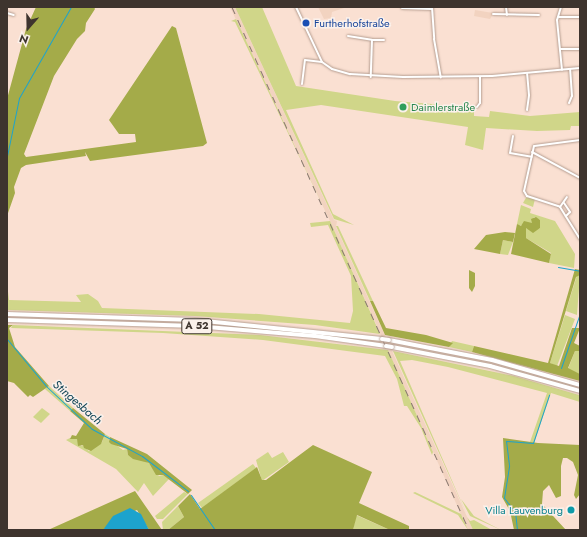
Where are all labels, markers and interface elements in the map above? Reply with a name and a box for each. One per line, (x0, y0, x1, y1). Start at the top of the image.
north arrow (8, 8, 48, 48)
place label: Furtherhofstraße (314, 16, 390, 30)
marker: Furtherhofstraße (301, 18, 311, 28)
text: N (17, 30, 31, 48)
place label: Daimlerstraße (411, 100, 475, 114)
marker: Daimlerstraße (398, 102, 408, 112)
road number: A 52 (181, 318, 213, 334)
water label: Stingesbach (49, 378, 105, 428)
place label: Villa Lauvenburg (485, 503, 563, 517)
marker: Villa Lauvenburg (566, 505, 576, 515)

